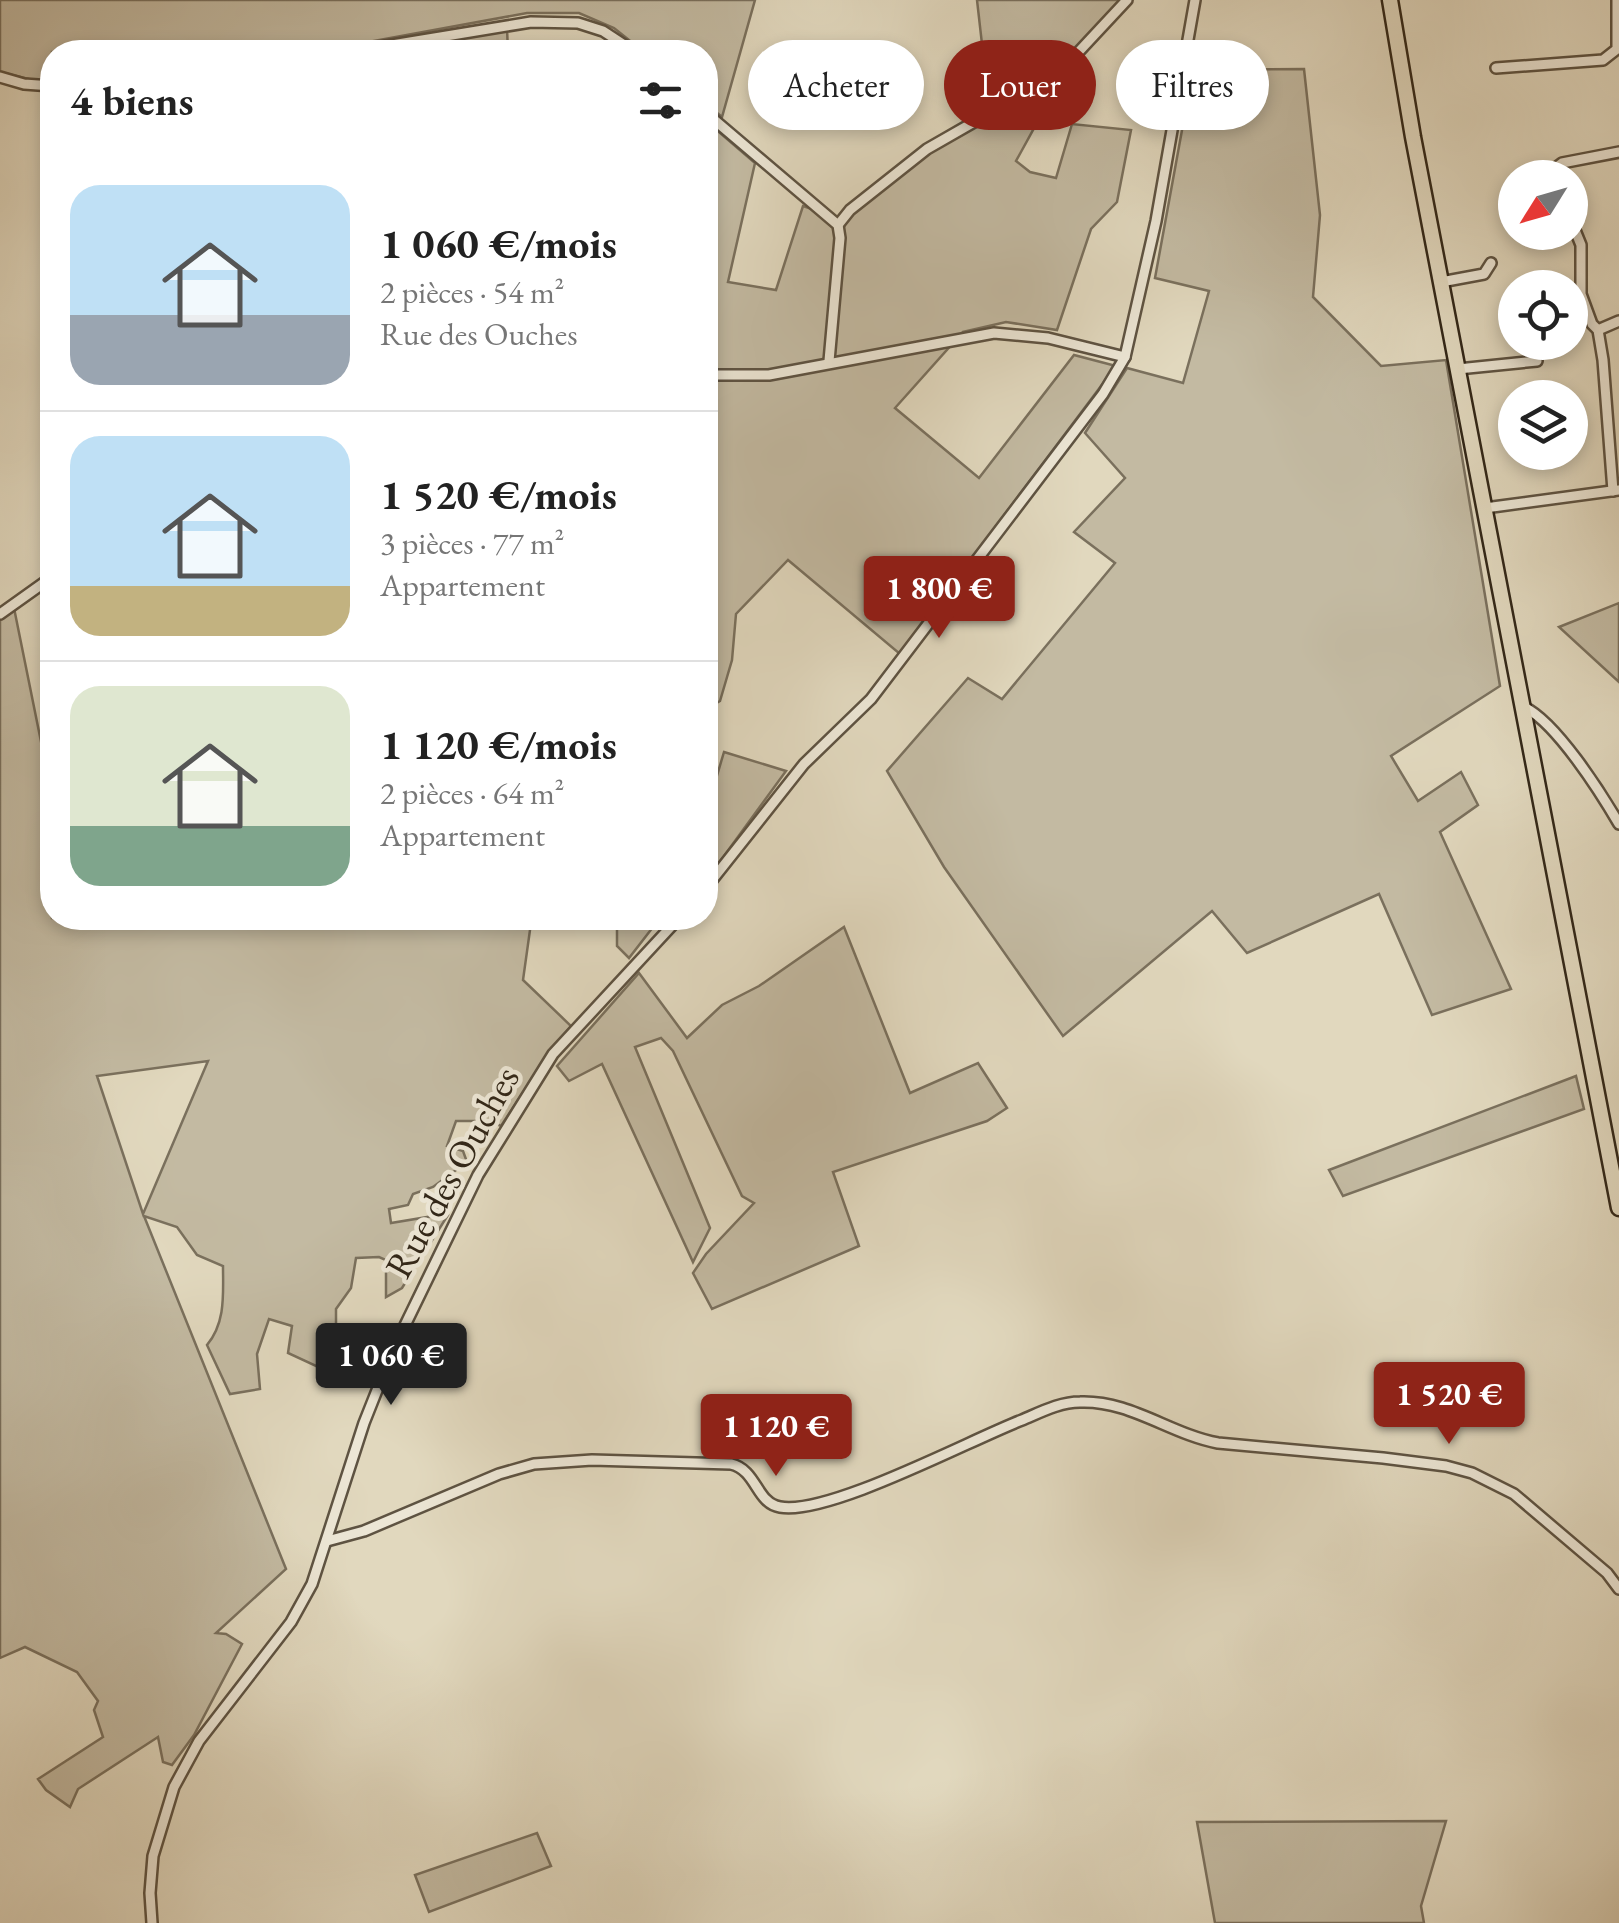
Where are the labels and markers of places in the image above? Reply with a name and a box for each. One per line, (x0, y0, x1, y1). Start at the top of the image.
pin: 1 800 € (847, 556, 1031, 641)
pin: 1 060 € (299, 1323, 483, 1408)
pin: 1 520 € (1357, 1362, 1541, 1447)
pin: 1 120 € (684, 1394, 868, 1479)

